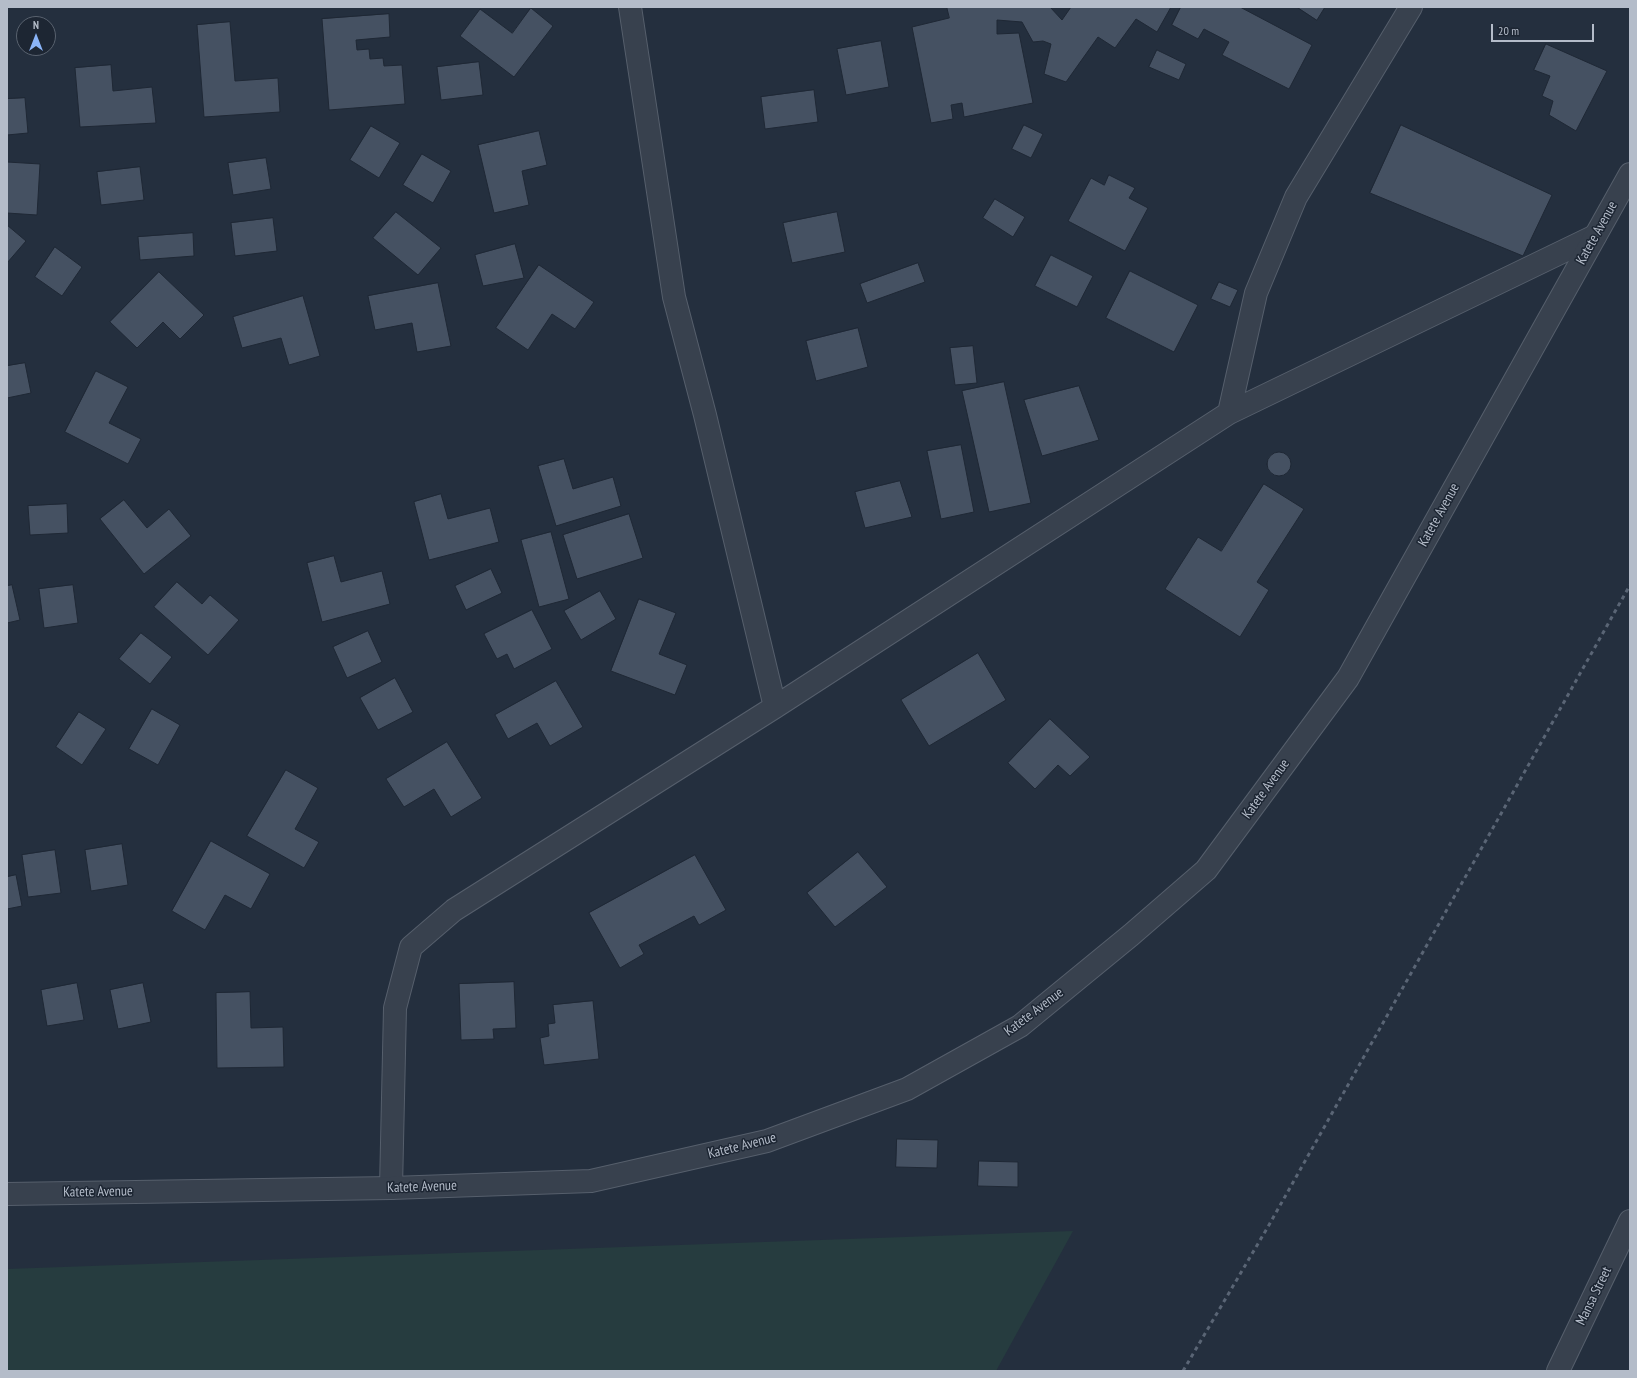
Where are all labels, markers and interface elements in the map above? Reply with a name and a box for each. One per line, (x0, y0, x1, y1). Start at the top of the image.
north arrow (16, 16, 56, 56)
scale bar (1493, 16, 1596, 42)
text: N (33, 18, 39, 32)
text: 20 m (1498, 23, 1519, 38)
street label: Katete Avenue (1573, 198, 1621, 268)
street label: Katete Avenue (1415, 480, 1463, 550)
street label: Katete Avenue (1239, 756, 1293, 822)
street label: Katete Avenue (1001, 984, 1067, 1040)
street label: Katete Avenue (706, 1129, 778, 1163)
street label: Katete Avenue (387, 1177, 457, 1197)
street label: Katete Avenue (63, 1183, 133, 1201)
street label: Mansa Street (1573, 1264, 1615, 1328)

